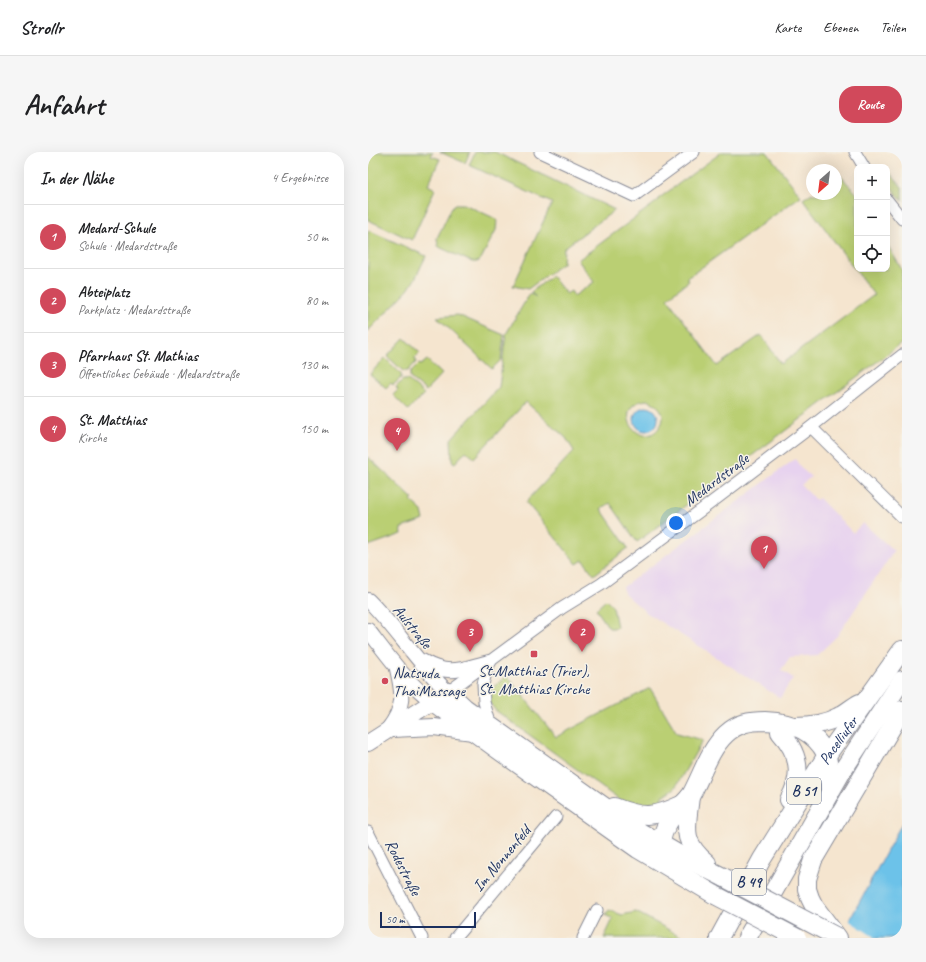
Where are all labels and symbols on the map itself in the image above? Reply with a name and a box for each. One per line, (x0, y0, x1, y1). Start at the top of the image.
north arrow (806, 164, 842, 200)
pin: 4 (384, 418, 410, 451)
street label: Medardstraße (680, 448, 754, 511)
your location (666, 513, 686, 533)
pin: 1 (751, 536, 777, 569)
street label: Aulstraße (388, 600, 437, 654)
pin: 3 (457, 619, 483, 652)
pin: 2 (569, 619, 595, 652)
marker: St.Matthias (Trier), St. Matthias Kirche (529, 649, 539, 659)
place label: St.Matthias (Trier), St. Matthias Kirche (478, 661, 591, 699)
place label: Natsuda ThaiMassage (393, 663, 467, 701)
marker: Natsuda ThaiMassage (380, 676, 390, 686)
street label: Pacelliufer (815, 711, 863, 768)
road number: B 51 (787, 778, 821, 804)
street label: Im Nonnenfeld (468, 819, 537, 896)
street label: Rodestraße (381, 836, 427, 900)
road number: B 49 (732, 869, 766, 895)
scale bar (380, 910, 476, 929)

